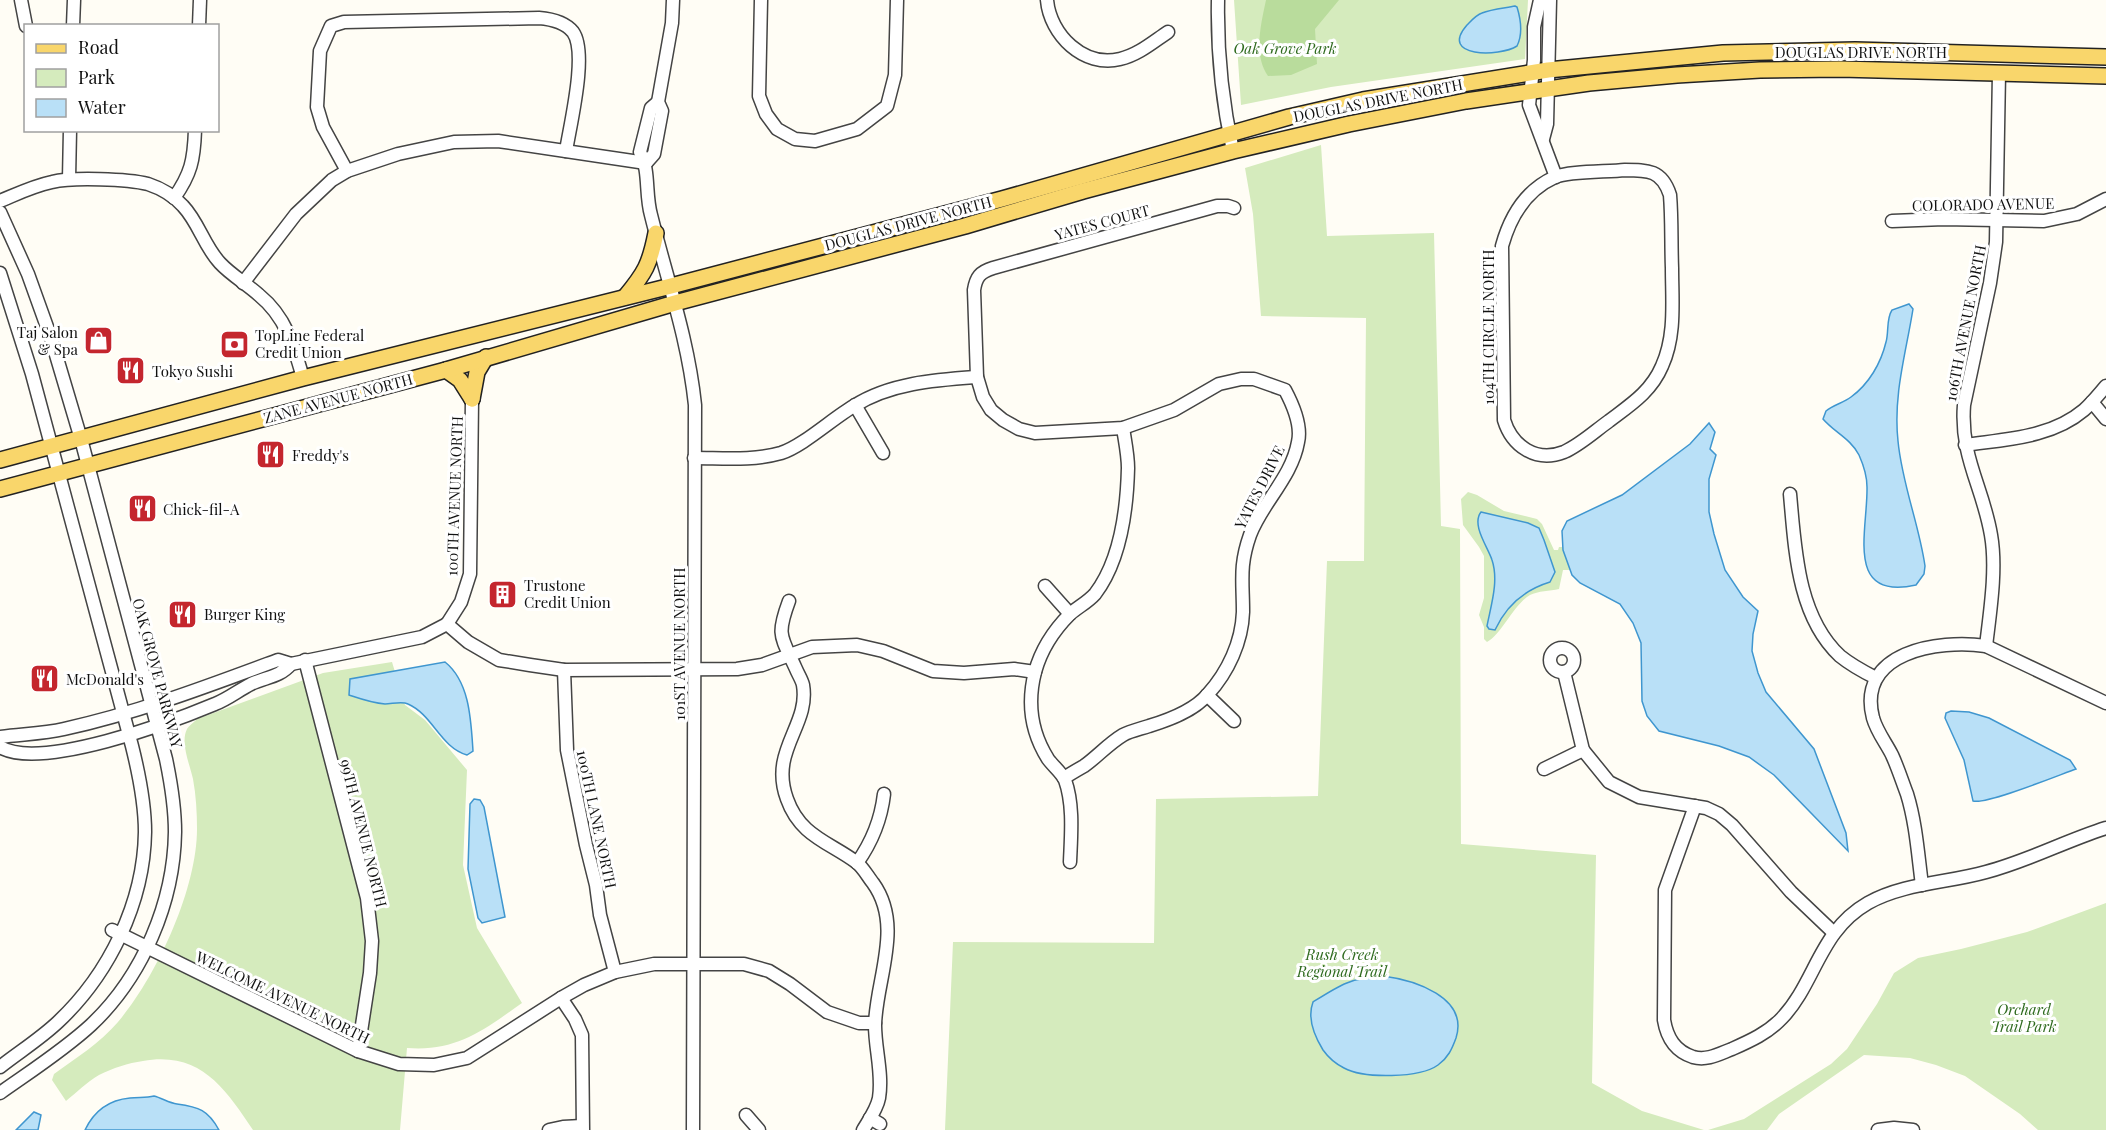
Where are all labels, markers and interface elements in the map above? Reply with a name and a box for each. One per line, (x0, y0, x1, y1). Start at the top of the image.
legend (24, 24, 219, 132)
text: Road (78, 35, 119, 59)
park label: Oak Grove Park (1233, 38, 1337, 58)
street label: DOUGLAS DRIVE NORTH (1775, 42, 1947, 62)
text: Park (78, 65, 115, 89)
street label: DOUGLAS DRIVE NORTH (1292, 74, 1464, 126)
text: Water (77, 95, 126, 119)
street label: DOUGLAS DRIVE NORTH (822, 191, 994, 255)
street label: COLORADO AVENUE (1912, 193, 2054, 215)
street label: YATES COURT (1051, 200, 1152, 245)
street label: 106TH AVENUE NORTH (1940, 243, 1990, 403)
street label: 104TH CIRCLE NORTH (1478, 249, 1498, 405)
place label: Taj Salon & Spa (17, 322, 79, 359)
shop icon: Taj Salon & Spa (83, 325, 115, 357)
place label: TopLine Federal Credit Union (255, 325, 364, 362)
bank icon: TopLine Federal Credit Union (218, 328, 250, 360)
restaurant icon: Tokyo Sushi (115, 355, 147, 387)
place label: Tokyo Sushi (152, 361, 234, 381)
street label: ZANE AVENUE NORTH (261, 368, 415, 428)
street label: 100TH AVENUE NORTH (441, 416, 467, 576)
restaurant icon: Freddy's (255, 439, 287, 471)
street label: YATES DRIVE (1229, 442, 1289, 533)
place label: Freddy's (292, 445, 349, 465)
restaurant icon: Chick-fil-A (126, 493, 158, 525)
place label: Chick-fil-A (163, 499, 240, 519)
street label: 101ST AVENUE NORTH (669, 567, 689, 721)
place label: Trustone Credit Union (524, 575, 611, 612)
building icon: Trustone Credit Union (487, 578, 519, 610)
street label: OAK GROVE PARKWAY (128, 596, 188, 750)
restaurant icon: Burger King (167, 598, 199, 630)
place label: Burger King (204, 604, 285, 624)
restaurant icon: McDonald's (29, 663, 61, 695)
place label: McDonald's (66, 669, 144, 689)
street label: 100TH LANE NORTH (573, 748, 621, 890)
street label: 99TH AVENUE NORTH (336, 757, 392, 909)
park label: Rush Creek Regional Trail (1296, 944, 1388, 981)
street label: WELCOME AVENUE NORTH (192, 946, 373, 1048)
park label: Orchard Trail Park (1991, 999, 2057, 1036)

